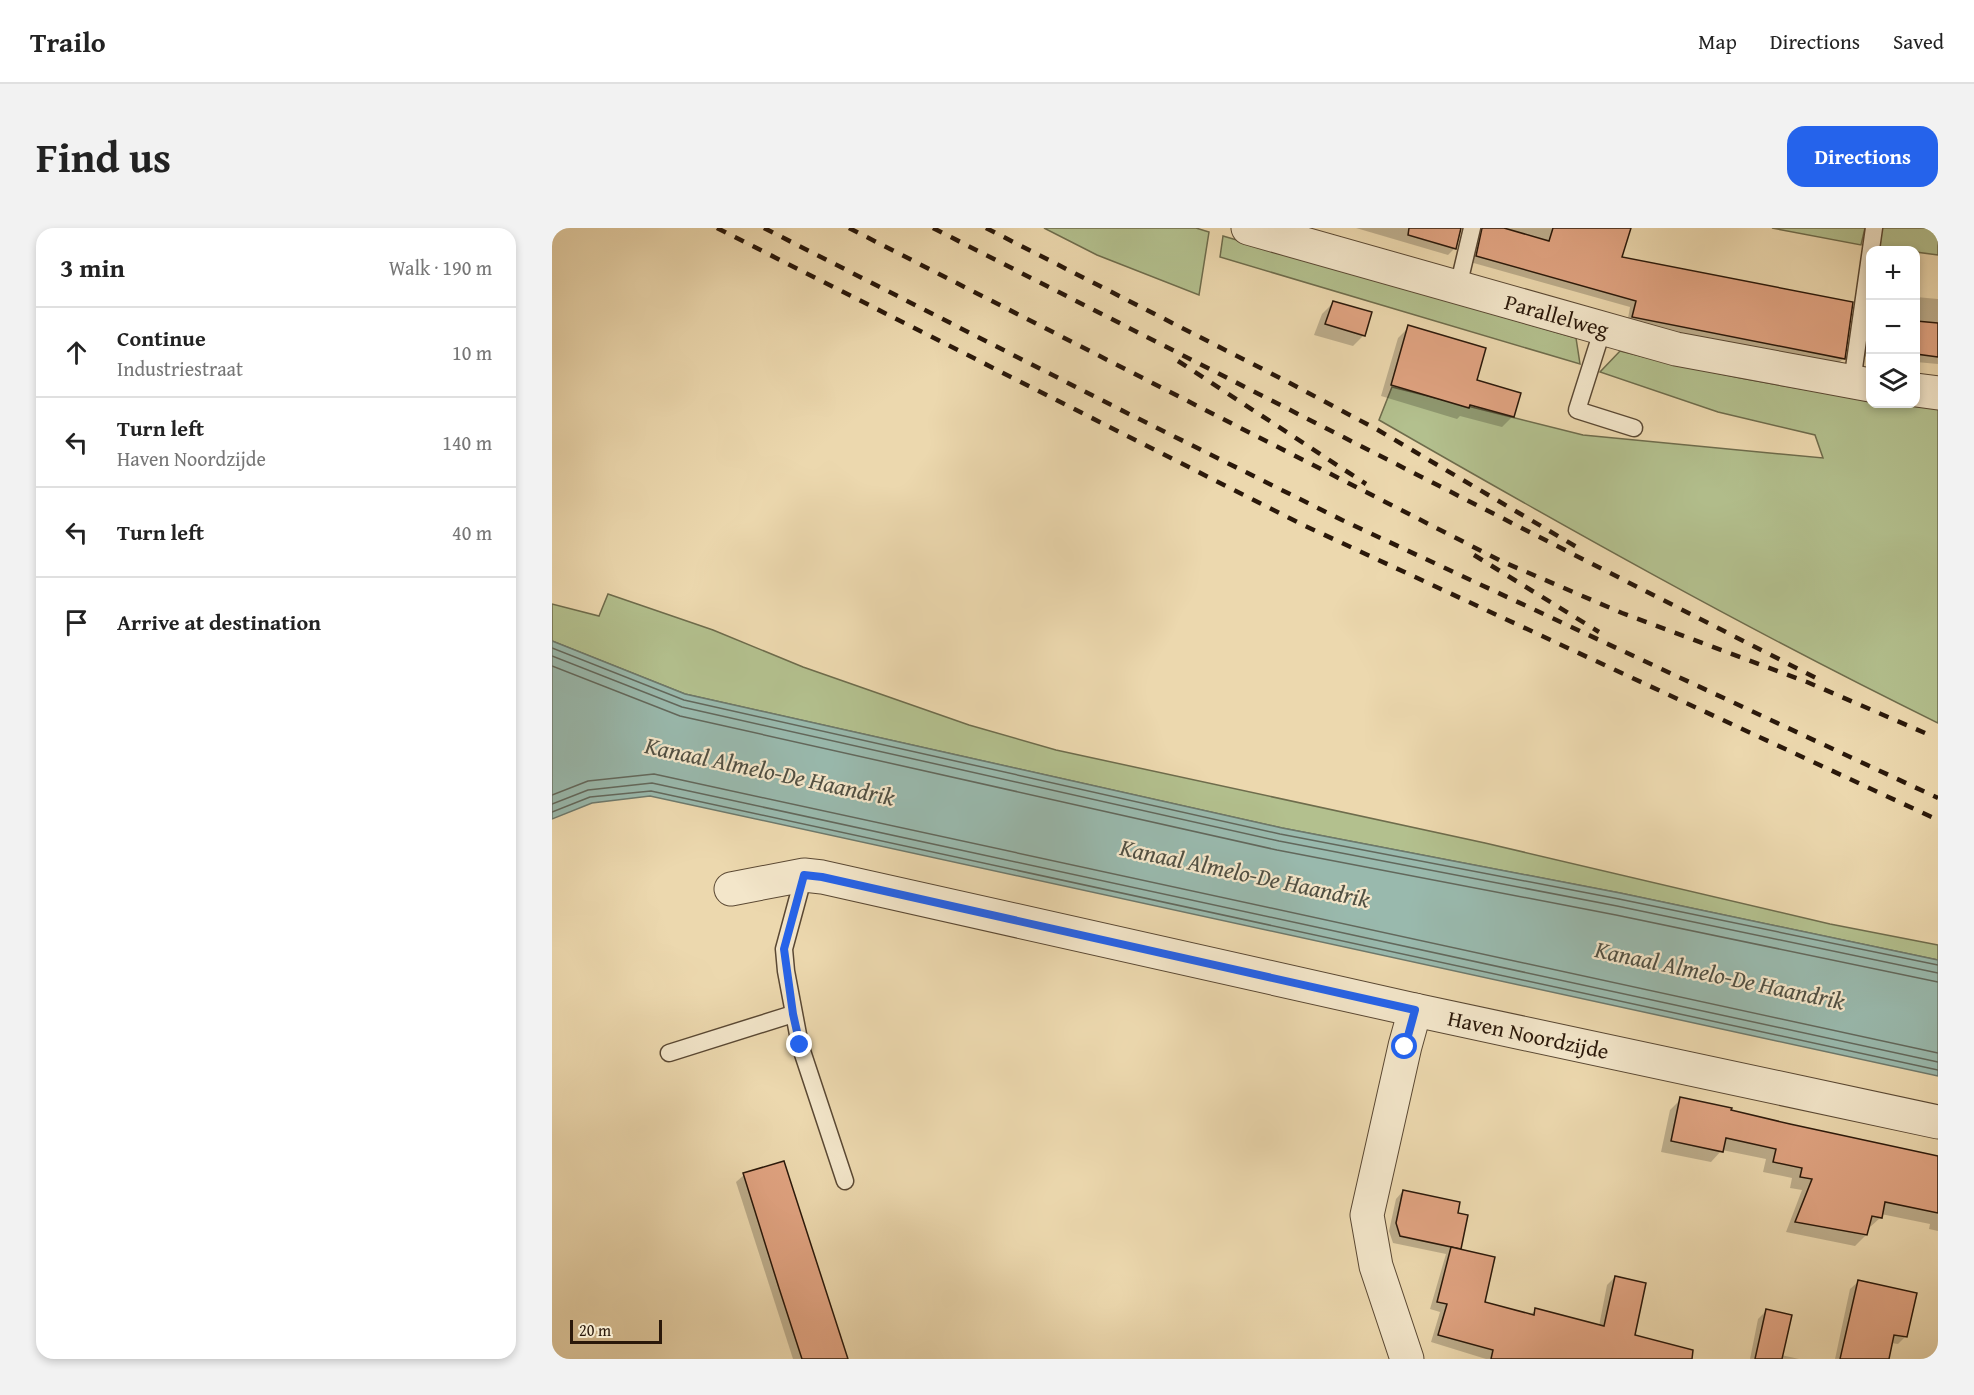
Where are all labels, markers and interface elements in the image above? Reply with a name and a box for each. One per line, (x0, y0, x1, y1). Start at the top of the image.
text: Trailo (30, 21, 106, 62)
text: Map (1698, 26, 1737, 57)
text: Directions (1770, 26, 1860, 57)
text: Saved (1893, 26, 1944, 57)
text: Find us (36, 126, 171, 187)
button: Directions (1787, 126, 1938, 187)
map controls (1866, 246, 1920, 408)
button: + (1866, 246, 1920, 300)
text: 3 min (60, 248, 125, 287)
text: Walk · 190 m (389, 253, 492, 282)
street label: Parallelweg (1501, 285, 1613, 345)
button: − (1866, 300, 1920, 354)
text: Continue (117, 322, 206, 354)
icon: ahead (60, 336, 93, 369)
text: 10 m (452, 338, 492, 367)
text: Industriestraat (117, 354, 243, 383)
button: layers (1866, 354, 1920, 408)
text: Turn left (117, 412, 204, 444)
icon: left (60, 426, 93, 459)
text: 140 m (442, 428, 492, 457)
text: Haven Noordzijde (117, 444, 266, 473)
icon: left (60, 516, 93, 549)
text: Turn left (117, 516, 204, 548)
text: 40 m (452, 518, 492, 547)
icon: arrive (60, 606, 93, 639)
text: Arrive at destination (117, 606, 321, 638)
water label: Kanaal Almelo-De Haandrik (641, 727, 898, 815)
water label: Kanaal Almelo-De Haandrik (1116, 829, 1373, 917)
water label: Kanaal Almelo-De Haandrik (1591, 931, 1848, 1019)
street label: Haven Noordzijde (1445, 1001, 1612, 1067)
route end (786, 1031, 812, 1057)
route start (1391, 1033, 1417, 1059)
scale bar (570, 1317, 662, 1344)
text: 20 m (579, 1318, 611, 1342)

